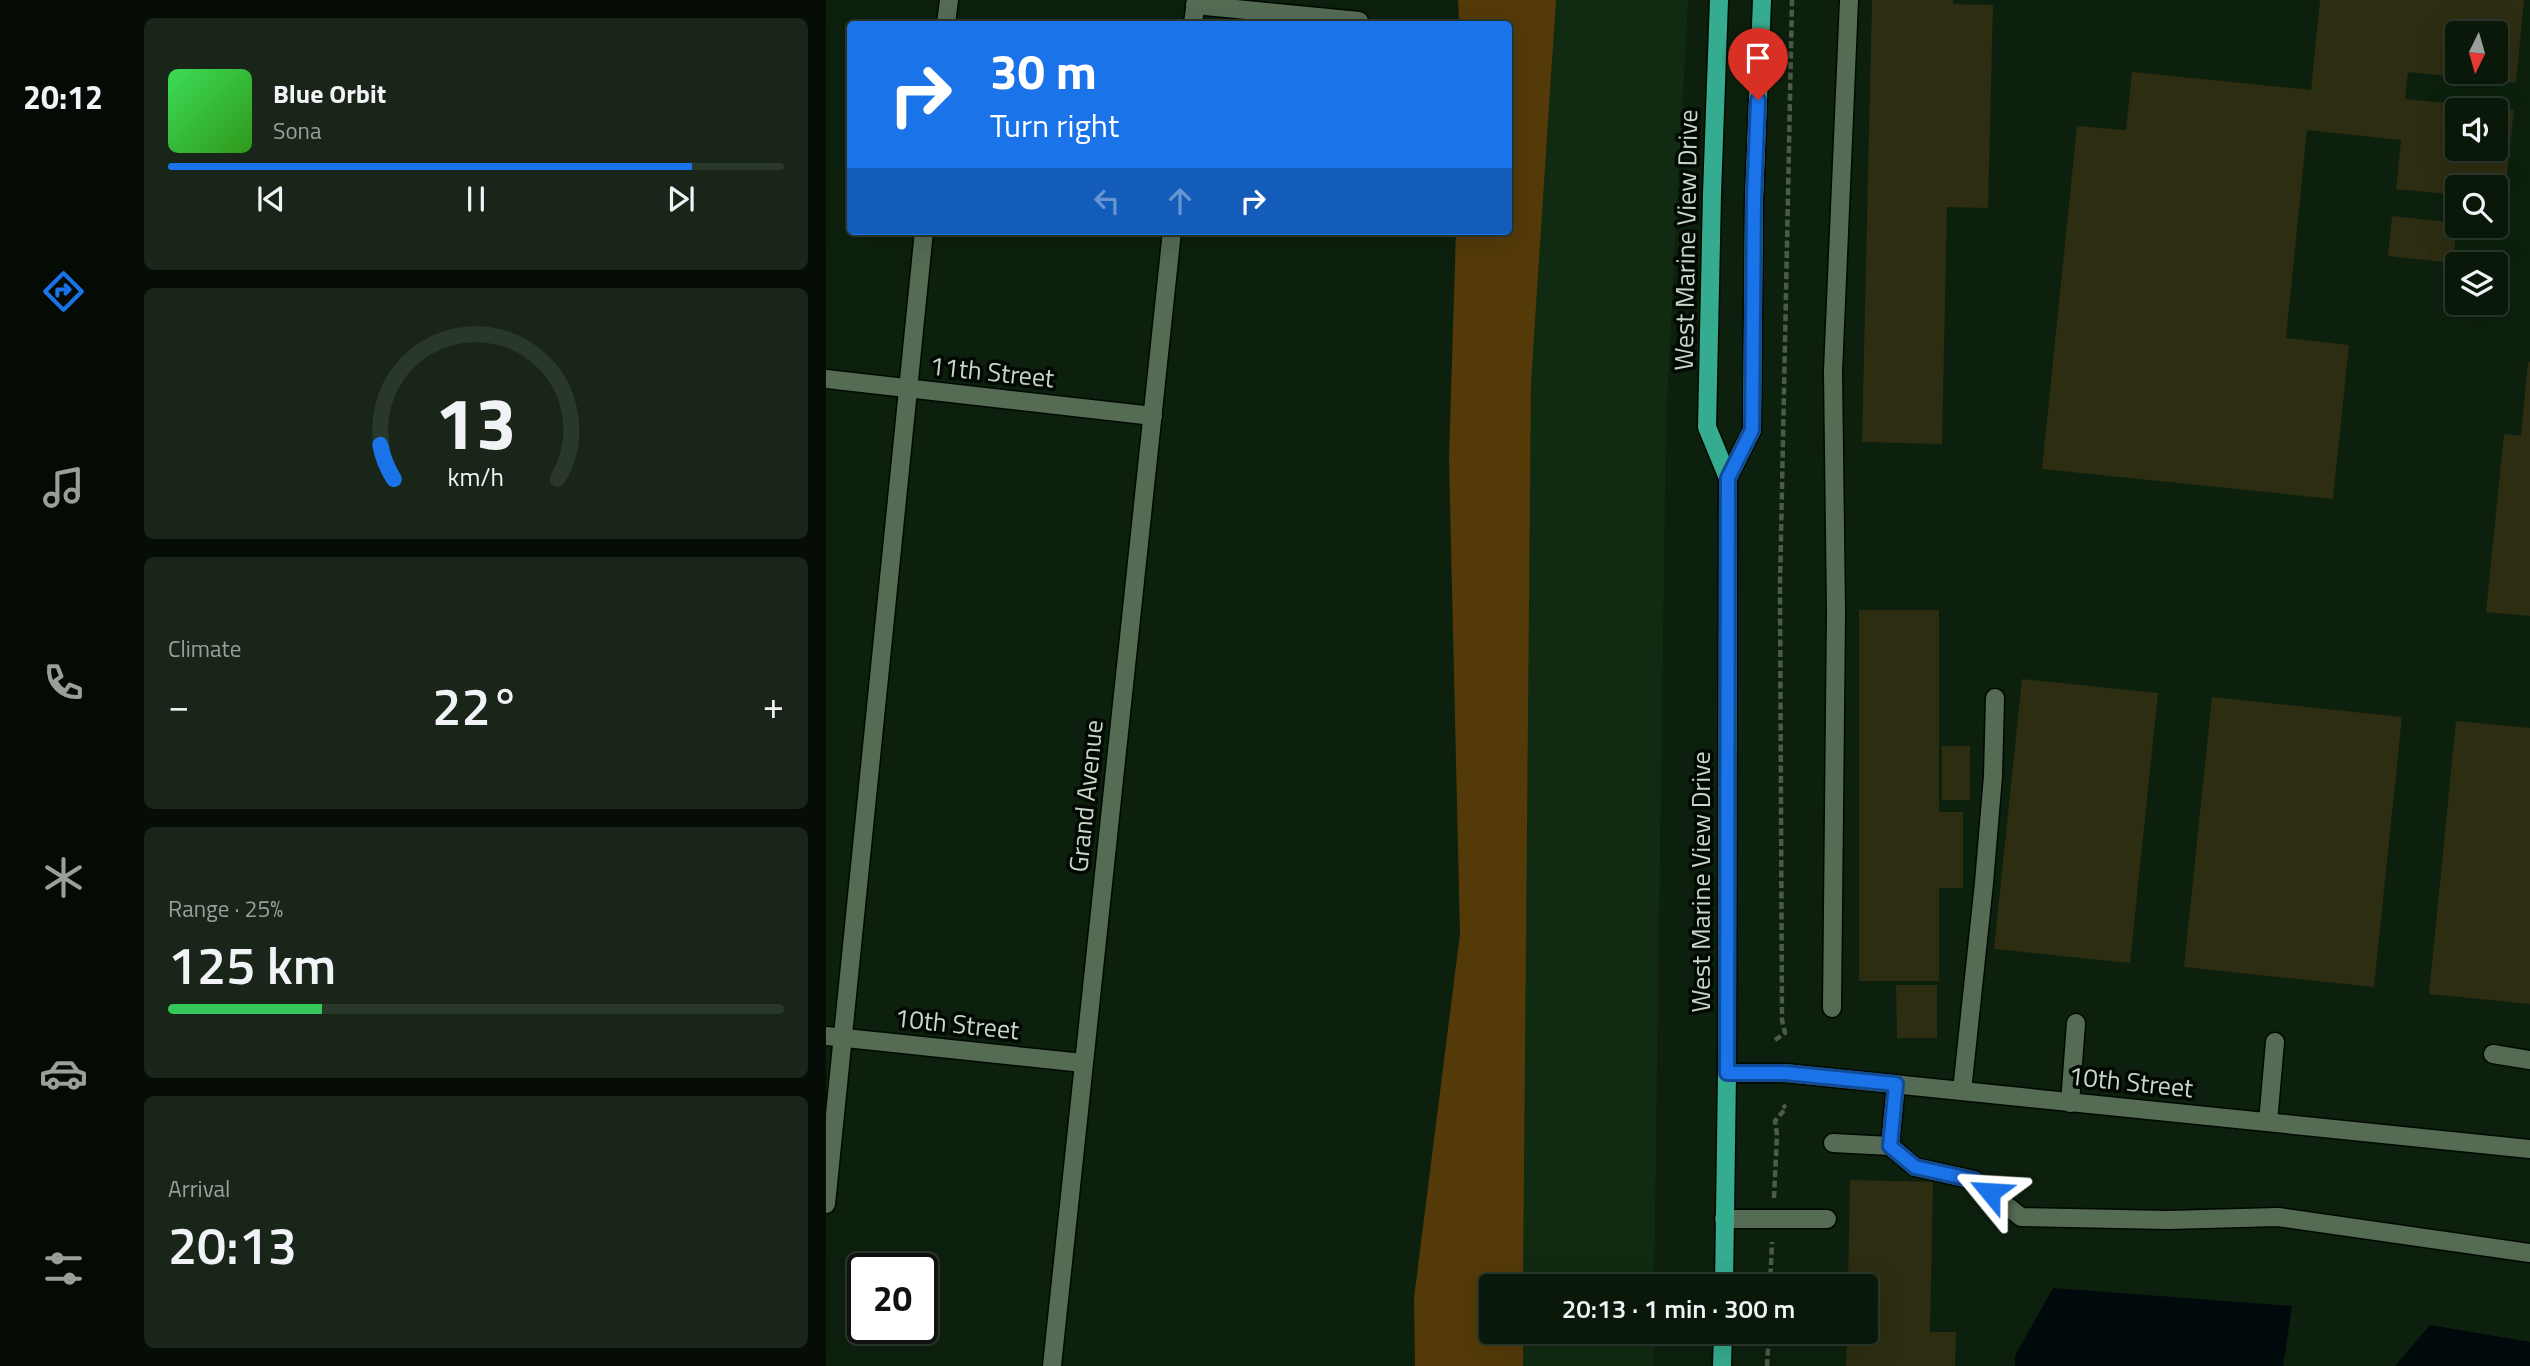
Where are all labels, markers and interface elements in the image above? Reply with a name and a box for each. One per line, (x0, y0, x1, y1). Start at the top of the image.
north arrow (2445, 21, 2508, 84)
map controls (2445, 21, 2508, 315)
pin (1728, 28, 1788, 100)
text: 30 m (990, 33, 1097, 108)
icon: arrive (1739, 39, 1777, 77)
icon: right (875, 49, 966, 140)
text: 20:12 (23, 73, 103, 121)
text: Blue Orbit (273, 74, 386, 113)
button: sound (2445, 98, 2508, 161)
text: Turn right (990, 101, 1119, 149)
street label: West Marine View Drive (1664, 109, 1707, 371)
text: Sona (273, 113, 321, 148)
button: search (2445, 175, 2508, 238)
icon: previous (252, 180, 290, 218)
icon: pause (457, 180, 495, 218)
icon: next (662, 180, 700, 218)
icon: left (1088, 182, 1126, 220)
icon: ahead (1161, 182, 1199, 220)
icon: right (1234, 182, 1272, 220)
button: layers (2445, 252, 2508, 315)
icon: directions (39, 267, 88, 316)
street label: 11th Street (928, 346, 1056, 397)
text: 13 (435, 368, 517, 478)
text: km/h (448, 458, 504, 496)
icon: music (39, 463, 88, 512)
text: Climate (168, 631, 241, 666)
icon: phone (39, 658, 88, 707)
text: 22° (432, 666, 520, 745)
text: − (168, 676, 189, 734)
text: + (763, 676, 784, 734)
street label: Grand Avenue (1058, 718, 1113, 874)
street label: West Marine View Drive (1681, 751, 1720, 1013)
icon: climate (39, 853, 88, 902)
text: Range · 25% (168, 891, 283, 926)
text: 125 km (168, 925, 336, 1004)
street label: 10th Street (893, 998, 1021, 1049)
icon: car (39, 1049, 88, 1098)
street label: 10th Street (2067, 1056, 2195, 1107)
position arrow (1953, 1155, 2027, 1229)
text: Arrival (168, 1171, 230, 1206)
text: 20:13 (168, 1205, 297, 1284)
icon: filters (39, 1244, 88, 1293)
speed limit sign: 20 (847, 1253, 938, 1344)
text: 20:13 · 1 min · 300 m (1562, 1289, 1795, 1328)

